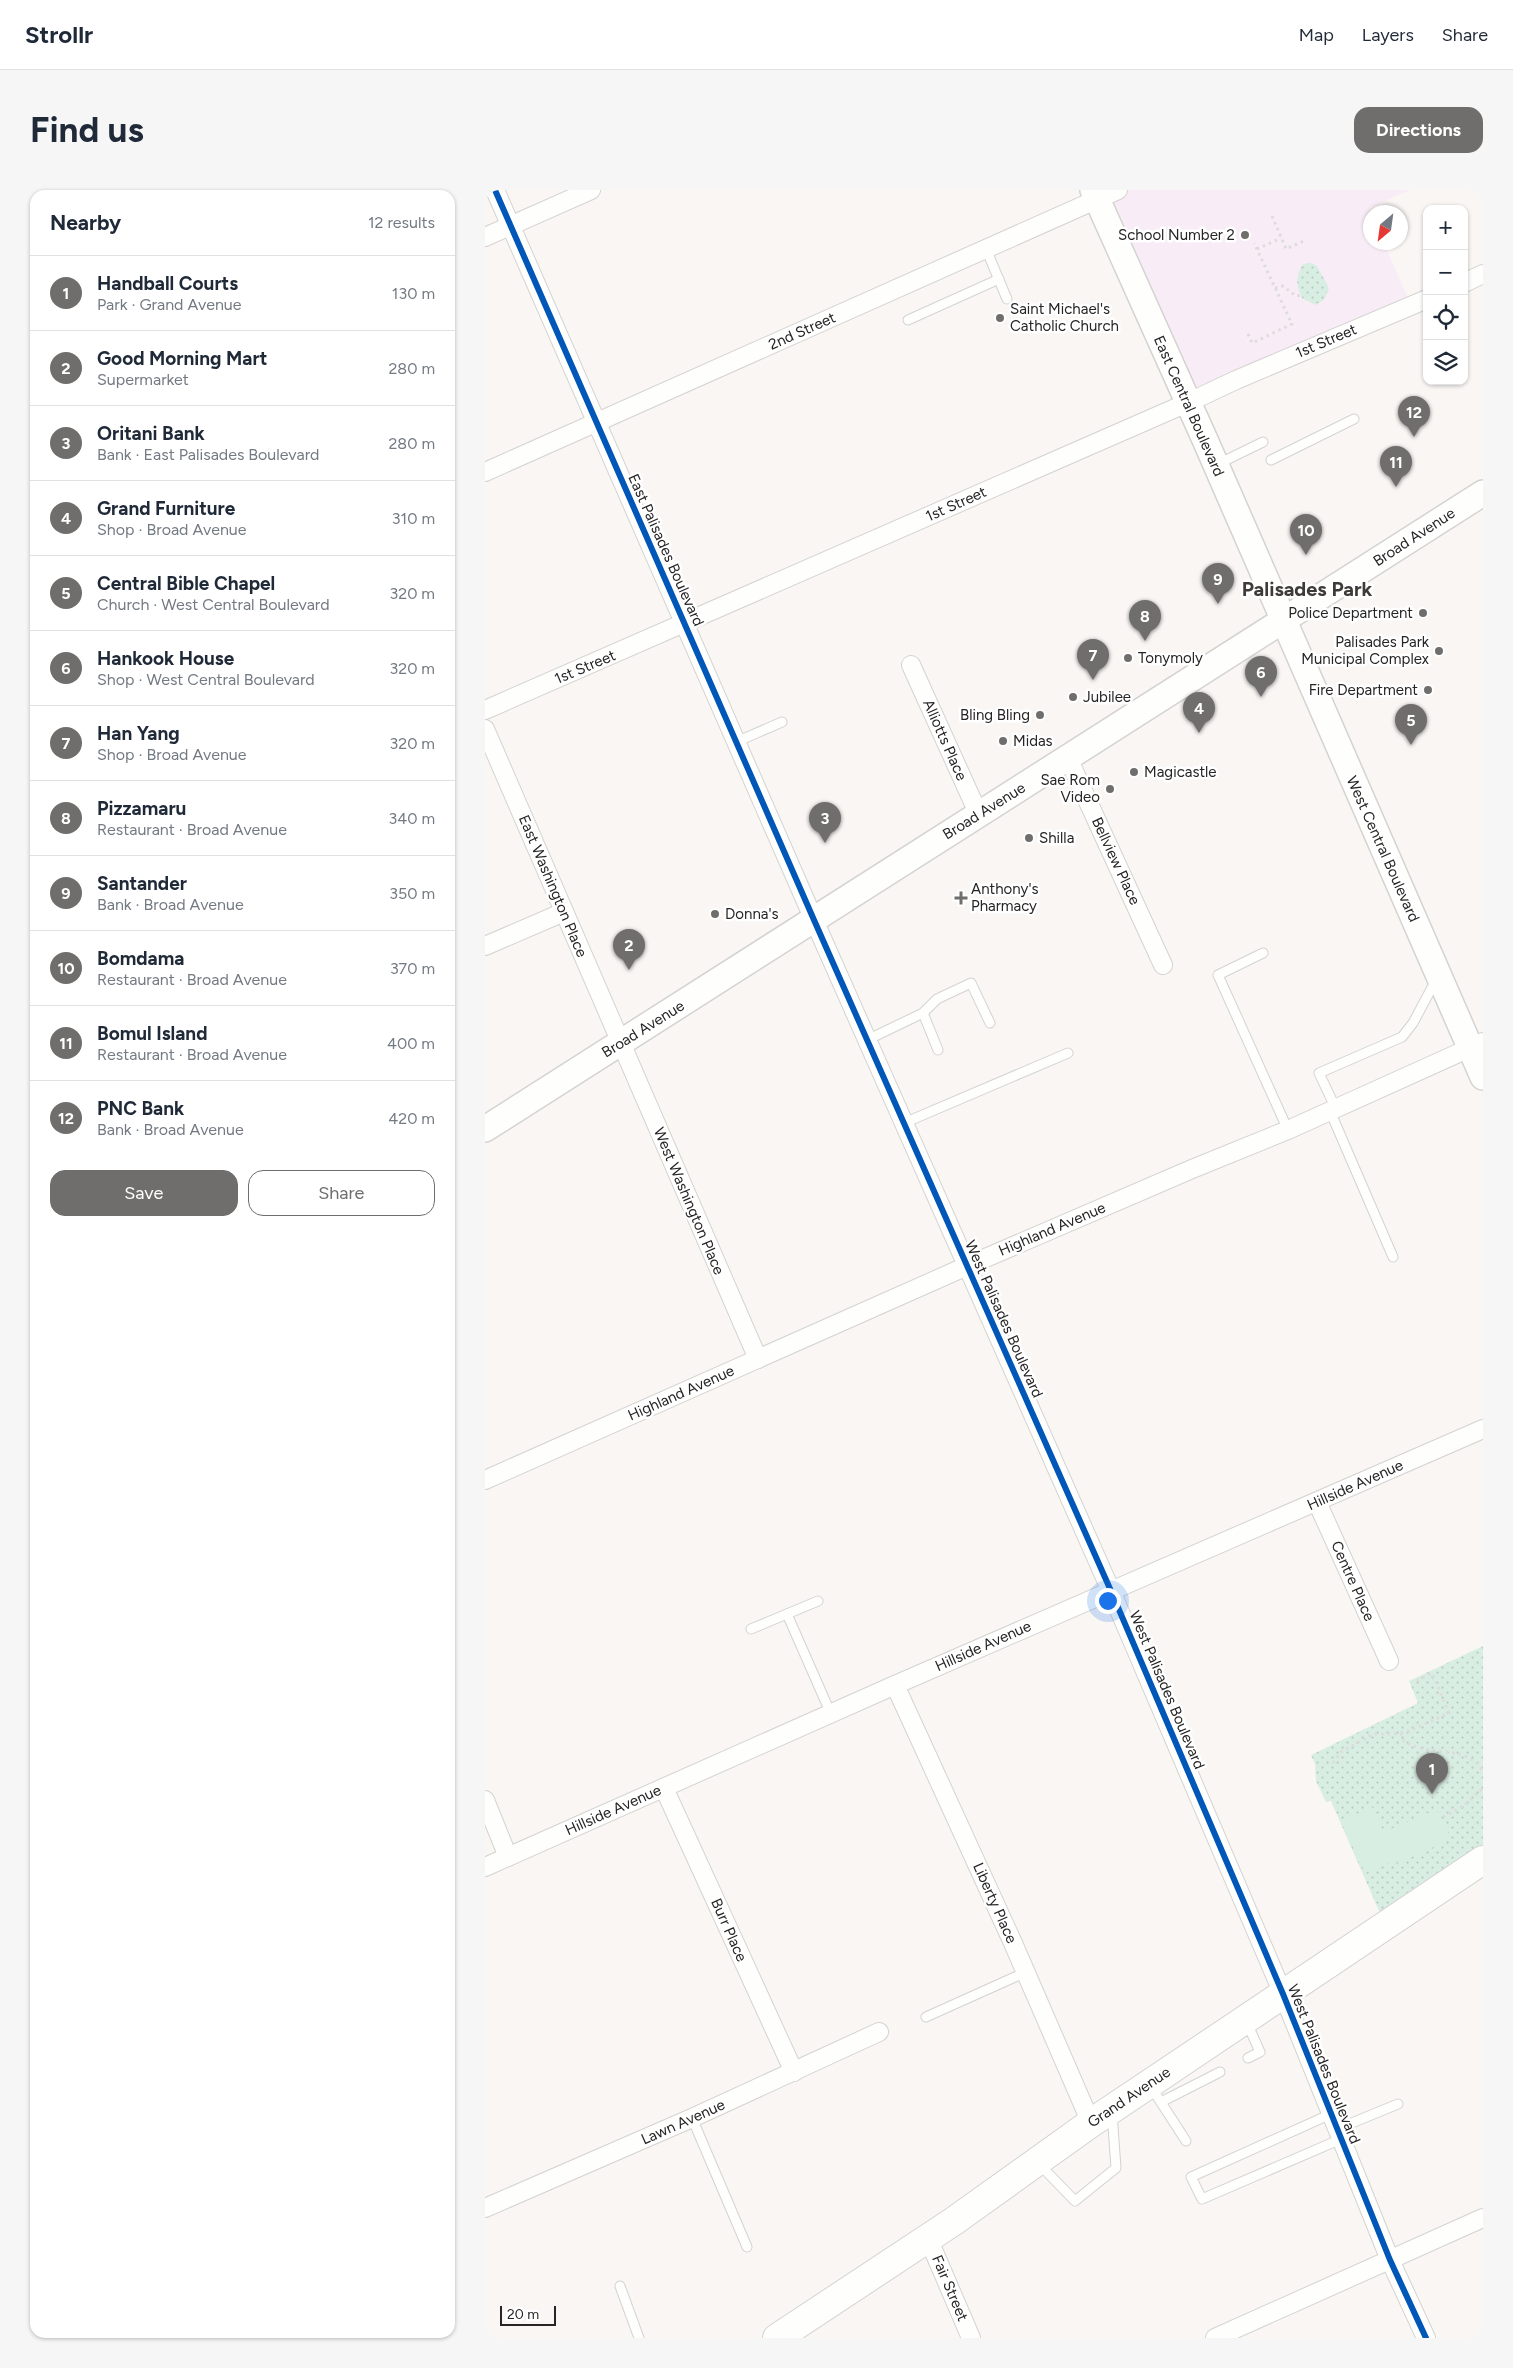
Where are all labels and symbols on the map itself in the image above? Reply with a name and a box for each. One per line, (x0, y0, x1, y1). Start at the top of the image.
north arrow (1363, 205, 1408, 250)
place label: School Number 2 (1118, 226, 1235, 244)
marker: School Number 2 (1239, 229, 1251, 241)
place label: Saint Michael's Catholic Church (1010, 300, 1119, 335)
street label: 2nd Street (766, 308, 839, 354)
marker: Saint Michael's Catholic Church (994, 312, 1006, 324)
street label: 1st Street (1293, 320, 1360, 362)
street label: East Central Boulevard (1150, 333, 1228, 479)
pin: 12 (1398, 396, 1430, 437)
pin: 11 (1380, 446, 1412, 487)
street label: East Palisades Boulevard (624, 471, 708, 629)
street label: 1st Street (923, 483, 989, 525)
street label: Broad Avenue (1370, 504, 1458, 570)
pin: 10 (1290, 514, 1322, 555)
pin: 9 (1202, 563, 1234, 604)
district label: Palisades Park (1242, 577, 1373, 601)
pin: 8 (1129, 600, 1161, 641)
place label: Police Department (1288, 604, 1413, 622)
marker: Police Department (1417, 607, 1429, 619)
place label: Palisades Park Municipal Complex (1301, 633, 1430, 668)
pin: 7 (1077, 639, 1109, 680)
marker: Palisades Park Municipal Complex (1433, 645, 1445, 657)
street label: 1st Street (552, 646, 619, 688)
place label: Tonymoly (1138, 649, 1203, 667)
marker: Tonymoly (1122, 652, 1134, 664)
pin: 6 (1245, 656, 1277, 697)
place label: Fire Department (1309, 681, 1418, 699)
marker: Fire Department (1422, 684, 1434, 696)
place label: Jubilee (1083, 688, 1131, 706)
marker: Jubilee (1067, 691, 1079, 703)
pin: 4 (1183, 692, 1215, 733)
street label: Alliotts Place (919, 697, 971, 783)
pin: 5 (1395, 704, 1427, 745)
place label: Bling Bling (960, 706, 1030, 724)
marker: Bling Bling (1034, 709, 1046, 721)
place label: Midas (1013, 732, 1053, 750)
marker: Midas (997, 735, 1009, 747)
place label: Magicastle (1144, 763, 1217, 781)
marker: Magicastle (1128, 766, 1140, 778)
place label: Sae Rom Video (1040, 771, 1100, 806)
street label: West Central Boulevard (1343, 773, 1423, 925)
street label: Broad Avenue (939, 779, 1029, 843)
marker: Sae Rom Video (1104, 783, 1116, 795)
pin: 3 (809, 802, 841, 843)
street label: East Washington Place (515, 812, 591, 960)
street label: Bellview Place (1088, 814, 1144, 908)
place label: Shilla (1039, 829, 1074, 847)
marker: Shilla (1023, 832, 1035, 844)
place label: Anthony's Pharmacy (971, 880, 1038, 915)
marker: Anthony's Pharmacy (955, 892, 967, 904)
place label: Donna's (725, 905, 778, 923)
marker: Donna's (709, 908, 721, 920)
pin: 2 (613, 929, 645, 970)
street label: Broad Avenue (598, 997, 688, 1061)
street label: West Washington Place (650, 1125, 728, 1277)
street label: Highland Avenue (996, 1198, 1108, 1260)
street label: West Palisades Boulevard (961, 1238, 1047, 1400)
street label: Highland Avenue (625, 1361, 737, 1425)
street label: Hillside Avenue (1304, 1456, 1406, 1514)
street label: Centre Place (1327, 1538, 1379, 1624)
your location (1095, 1588, 1121, 1614)
street label: West Palisades Boulevard (1125, 1608, 1209, 1772)
street label: Hillside Avenue (932, 1617, 1034, 1675)
pin: 1 (1416, 1753, 1448, 1794)
street label: Hillside Avenue (562, 1781, 664, 1839)
street label: Liberty Place (969, 1860, 1021, 1946)
street label: Burr Place (707, 1896, 751, 1964)
street label: West Palisades Boulevard (1284, 1982, 1364, 2146)
street label: Grand Avenue (1084, 2063, 1174, 2131)
street label: Lawn Avenue (638, 2095, 728, 2149)
street label: Fair Street (928, 2252, 972, 2324)
scale bar (500, 2303, 556, 2326)

